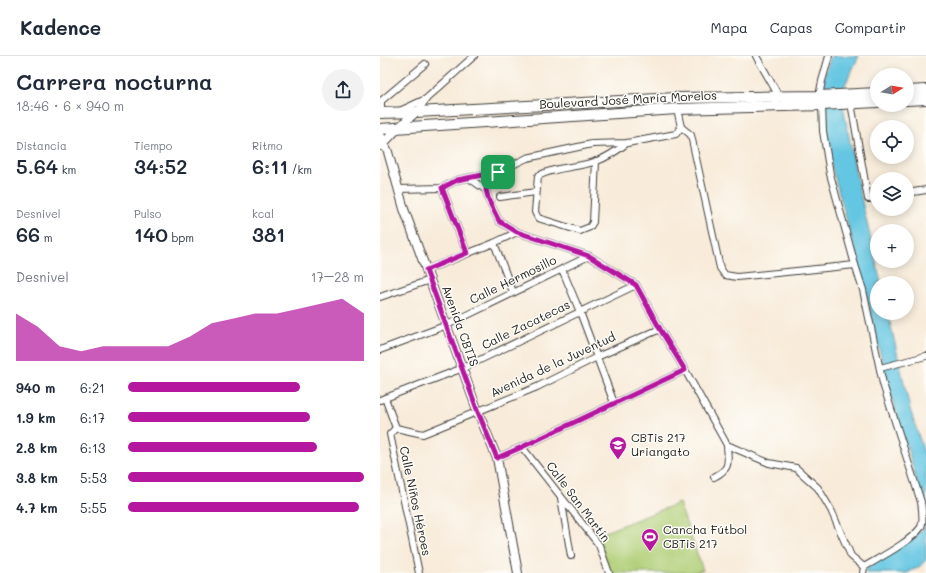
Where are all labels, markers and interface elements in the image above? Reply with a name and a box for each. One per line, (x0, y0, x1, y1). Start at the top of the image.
text: Kadence (20, 15, 101, 40)
text: Mapa (711, 18, 748, 37)
text: Capas (770, 18, 813, 37)
text: Compartir (835, 18, 906, 37)
text: Carrera nocturna (16, 67, 213, 96)
north arrow (870, 68, 914, 112)
map controls (870, 68, 914, 320)
button: share (322, 69, 364, 111)
street label: Boulevard José María Morelos (539, 86, 717, 112)
text: 18:46 · 6 × 940 m (16, 97, 124, 114)
button: locate (870, 120, 914, 164)
text: Distancia (16, 138, 67, 153)
text: Tiempo (134, 138, 172, 153)
text: Ritmo (252, 138, 283, 153)
text: 5.64 (16, 153, 58, 179)
text: 34:52 (134, 153, 187, 179)
text: 6:11 (252, 153, 288, 179)
pin (481, 155, 515, 189)
icon: arrive (487, 161, 509, 183)
text: km (58, 162, 76, 177)
text: /km (288, 162, 312, 177)
button: layers (870, 172, 914, 216)
text: Desnivel (16, 206, 61, 221)
text: Pulso (134, 206, 161, 221)
text: kcal (252, 206, 274, 221)
text: 66 (16, 221, 40, 247)
text: 140 (134, 221, 168, 247)
text: 381 (252, 221, 285, 247)
button: + (870, 224, 914, 268)
text: m (40, 230, 53, 245)
text: bpm (168, 230, 194, 245)
street label: Calle Hermosillo (467, 251, 559, 307)
text: Desnivel (16, 268, 69, 285)
text: 17–28 m (311, 268, 364, 285)
button: − (870, 276, 914, 320)
street label: Avenida CBTIS (439, 283, 483, 368)
street label: Calle Zacatecas (479, 296, 573, 352)
street label: Avenida de la Juventud (487, 328, 618, 400)
text: 940 m (16, 379, 55, 396)
text: 6:21 (80, 379, 105, 396)
text: 1.9 km (16, 409, 56, 426)
text: 6:17 (80, 409, 105, 426)
place label: CBTis 217 Uriangato (631, 429, 690, 459)
school or university icon: CBTis 217 Uriangato (608, 435, 628, 460)
text: 2.8 km (16, 439, 57, 456)
text: 6:13 (80, 439, 105, 456)
street label: Calle Niños Héroes (397, 445, 435, 557)
street label: Calle San Martín (543, 458, 614, 545)
text: 3.8 km (16, 469, 58, 486)
text: 5:53 (80, 469, 107, 486)
text: 4.7 km (16, 499, 58, 516)
text: 5:55 (80, 499, 107, 516)
place label: Cancha Fútbol CBTis 217 (663, 521, 747, 551)
sports icon: Cancha Fútbol CBTis 217 (640, 527, 660, 552)

